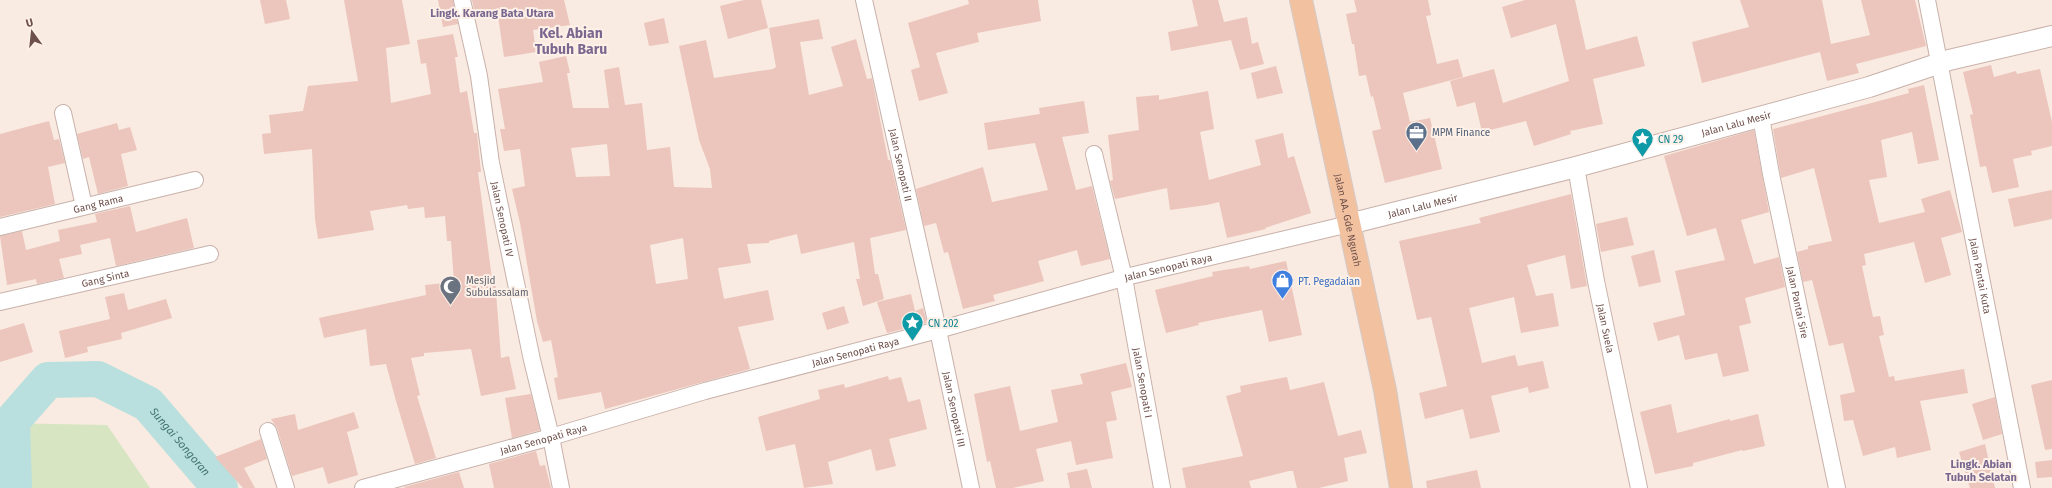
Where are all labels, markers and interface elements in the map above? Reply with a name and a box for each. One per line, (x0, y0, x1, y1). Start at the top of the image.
district label: Lingk. Karang Bata Utara (430, 7, 554, 20)
north arrow (12, 12, 52, 52)
text: U (24, 16, 35, 30)
district label: Kel. Abian Tubuh Baru (535, 25, 607, 58)
street label: Jalan Lalu Mesir (1700, 109, 1773, 139)
office icon: MPM Finance (1404, 119, 1430, 152)
place icon: CN 29 (1630, 126, 1656, 159)
place label: MPM Finance (1432, 127, 1490, 139)
street label: Jalan Senopati II (886, 128, 914, 203)
place label: CN 29 (1658, 134, 1683, 146)
street label: Jalan AA. Gde Ngurah (1332, 173, 1363, 268)
street label: Jalan Senopati IV (488, 180, 515, 259)
street label: Jalan Lalu Mesir (1387, 192, 1459, 221)
street label: Gang Rama (72, 193, 125, 216)
street label: Jalan Pantai Kuta (1966, 237, 1993, 315)
street label: Jalan Senopati Raya (1123, 252, 1213, 284)
street label: Jalan Pantai Sire (1784, 265, 1810, 340)
street label: Gang Sinta (80, 268, 131, 290)
shop icon: PT. Pegadaian (1269, 268, 1295, 301)
mosque icon: Mesjid Subulassalam (437, 273, 463, 306)
place label: Mesjid Subulassalam (466, 275, 529, 299)
place label: PT. Pegadaian (1298, 276, 1360, 288)
street label: Jalan Suela (1594, 303, 1616, 354)
place icon: CN 202 (900, 310, 926, 343)
place label: CN 202 (928, 318, 958, 330)
street label: Jalan Senopati Raya (811, 335, 901, 370)
street label: Jalan Senopati I (1130, 347, 1154, 419)
street label: Jalan Senopati III (940, 370, 967, 448)
water label: Sungai Songoran (147, 405, 213, 478)
street label: Jalan Senopati Raya (499, 422, 589, 458)
district label: Lingk. Abian Tubuh Selatan (1945, 458, 2017, 484)

